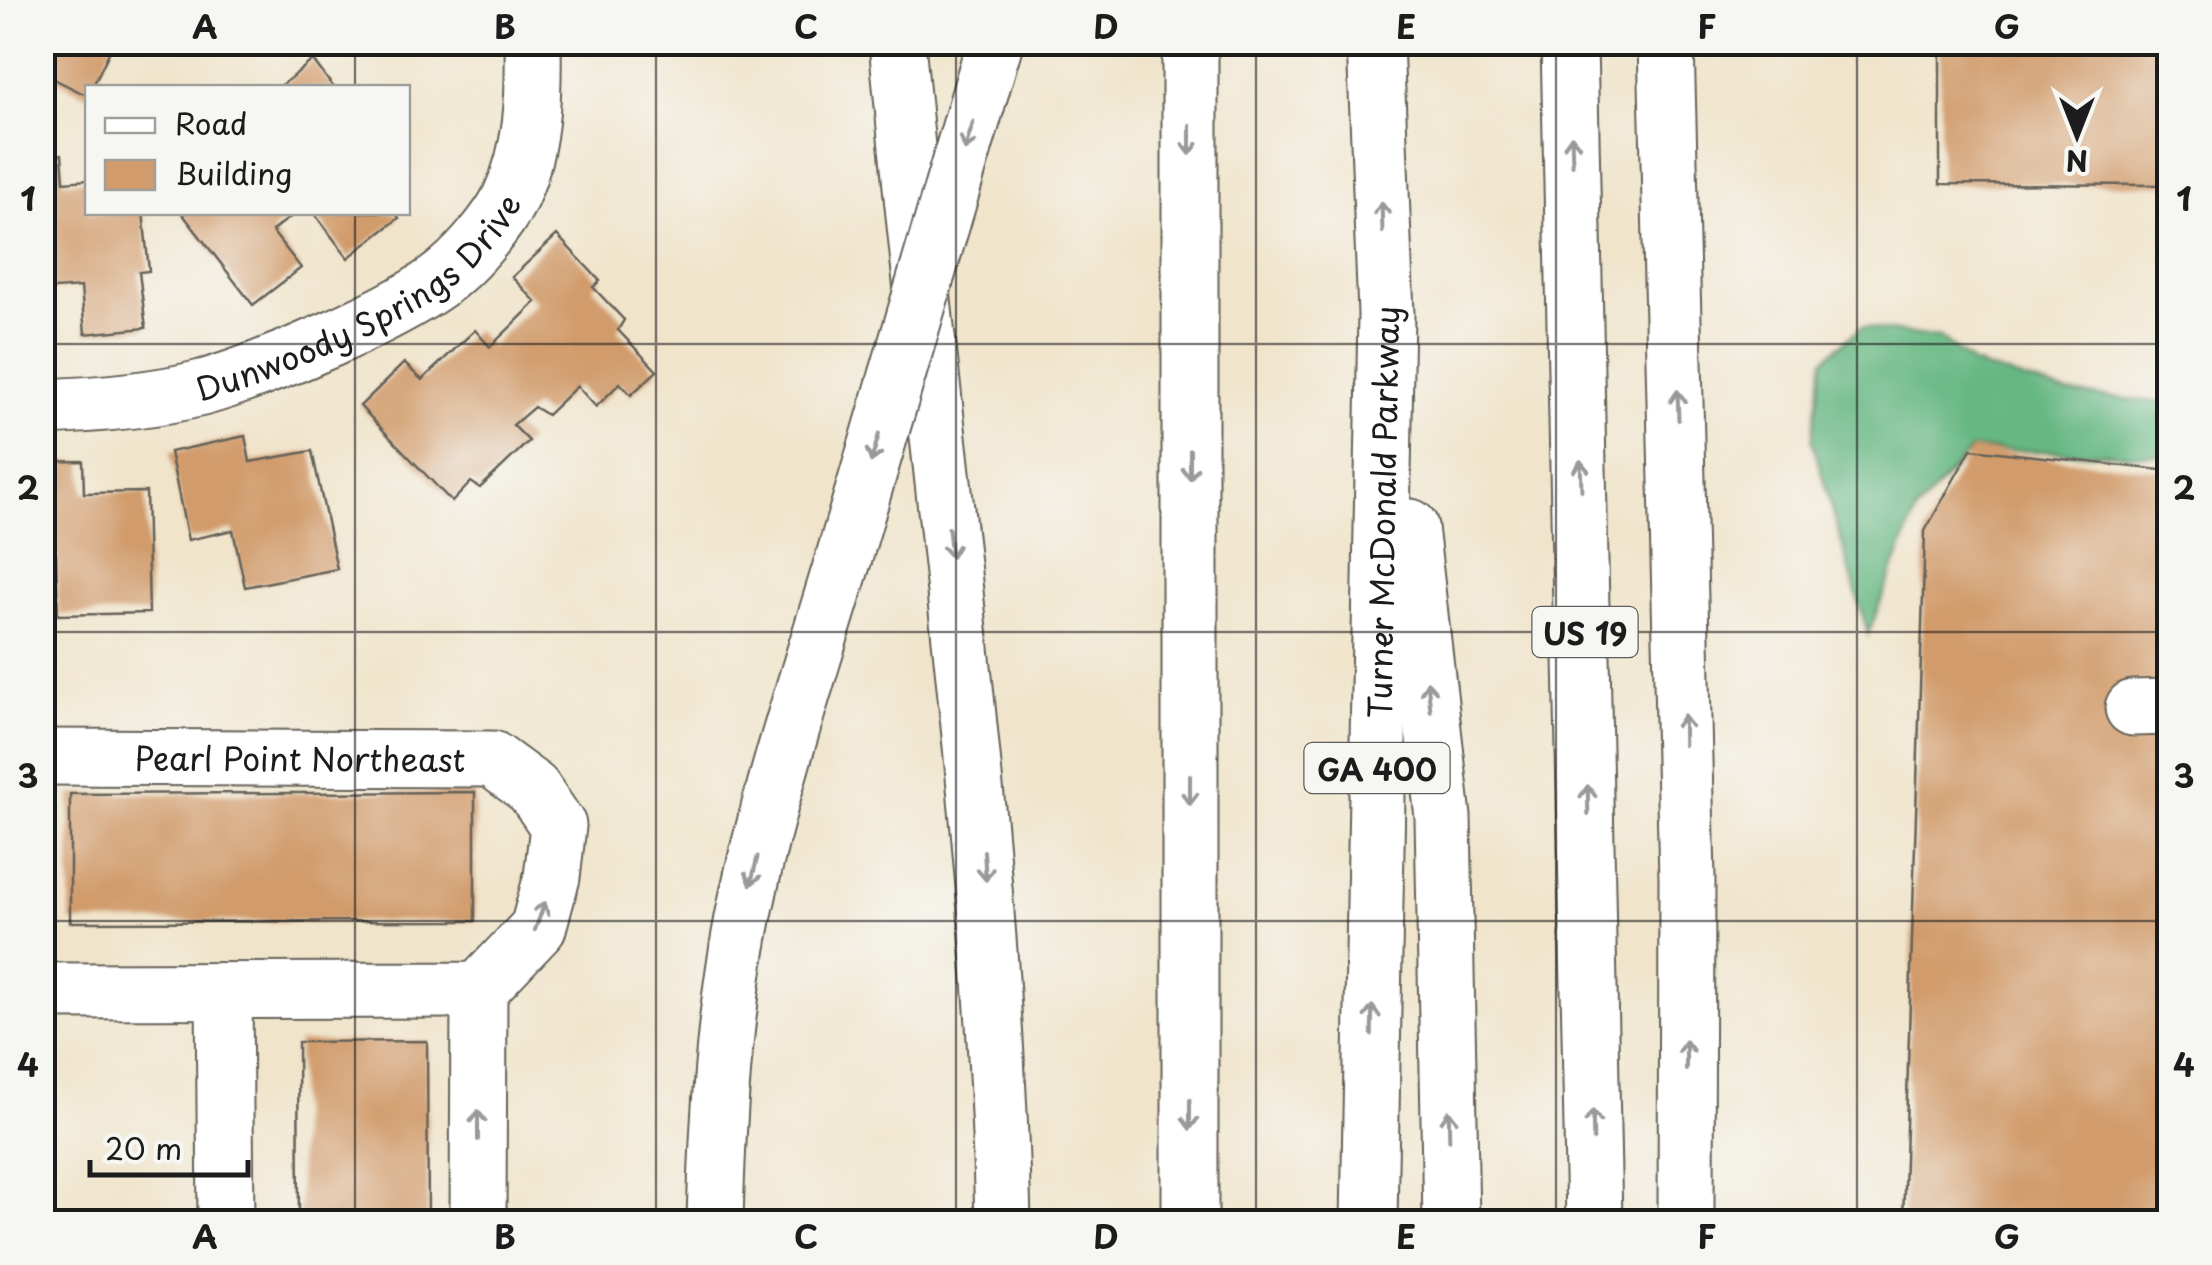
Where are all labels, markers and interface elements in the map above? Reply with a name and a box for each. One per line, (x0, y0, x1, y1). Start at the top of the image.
text: A (192, 2, 218, 50)
text: B (494, 2, 516, 50)
text: C (794, 2, 818, 50)
text: D (1093, 2, 1119, 50)
text: E (1396, 2, 1416, 50)
text: F (1698, 2, 1716, 50)
text: G (1994, 2, 2020, 50)
legend (85, 85, 410, 215)
north arrow (2027, 85, 2127, 185)
text: Road (175, 100, 248, 145)
one-way arrow (958, 120, 976, 152)
one-way arrow (1180, 122, 1200, 155)
one-way arrow (1563, 135, 1582, 167)
text: N (2066, 140, 2088, 183)
text: Building (175, 150, 292, 195)
text: 1 (20, 174, 36, 222)
text: 1 (2176, 174, 2192, 222)
street label: Dunwoody Springs Drive (190, 185, 532, 413)
one-way arrow (1372, 201, 1391, 233)
street label: Turner McDonald Parkway (1354, 306, 1410, 719)
one-way arrow (1668, 390, 1687, 422)
one-way arrow (865, 431, 883, 463)
one-way arrow (1180, 448, 1200, 480)
one-way arrow (1571, 460, 1590, 492)
text: 2 (17, 463, 39, 511)
text: 2 (2173, 463, 2195, 511)
one-way arrow (941, 527, 960, 559)
road number: US 19 (1532, 607, 1638, 657)
one-way arrow (1419, 680, 1438, 712)
one-way arrow (1675, 715, 1694, 747)
street label: Pearl Point Northeast (134, 733, 466, 783)
road number: GA 400 (1304, 743, 1450, 793)
text: 3 (18, 751, 38, 799)
text: 3 (2174, 751, 2194, 799)
one-way arrow (1180, 772, 1200, 805)
one-way arrow (1578, 785, 1598, 818)
one-way arrow (976, 850, 995, 882)
one-way arrow (744, 854, 762, 886)
one-way arrow (532, 901, 550, 932)
one-way arrow (1362, 1005, 1382, 1038)
text: 4 (17, 1040, 39, 1088)
one-way arrow (1677, 1040, 1696, 1072)
text: 4 (2173, 1040, 2195, 1088)
one-way arrow (1180, 1098, 1200, 1130)
one-way arrow (468, 1110, 488, 1142)
one-way arrow (1440, 1110, 1459, 1142)
one-way arrow (1584, 1110, 1602, 1142)
scale bar (90, 1115, 248, 1177)
text: 20 m (105, 1125, 182, 1170)
text: A (192, 1212, 218, 1260)
text: B (494, 1212, 516, 1260)
text: C (794, 1212, 818, 1260)
text: D (1093, 1212, 1119, 1260)
text: E (1396, 1212, 1416, 1260)
text: F (1698, 1212, 1716, 1260)
text: G (1994, 1212, 2020, 1260)

